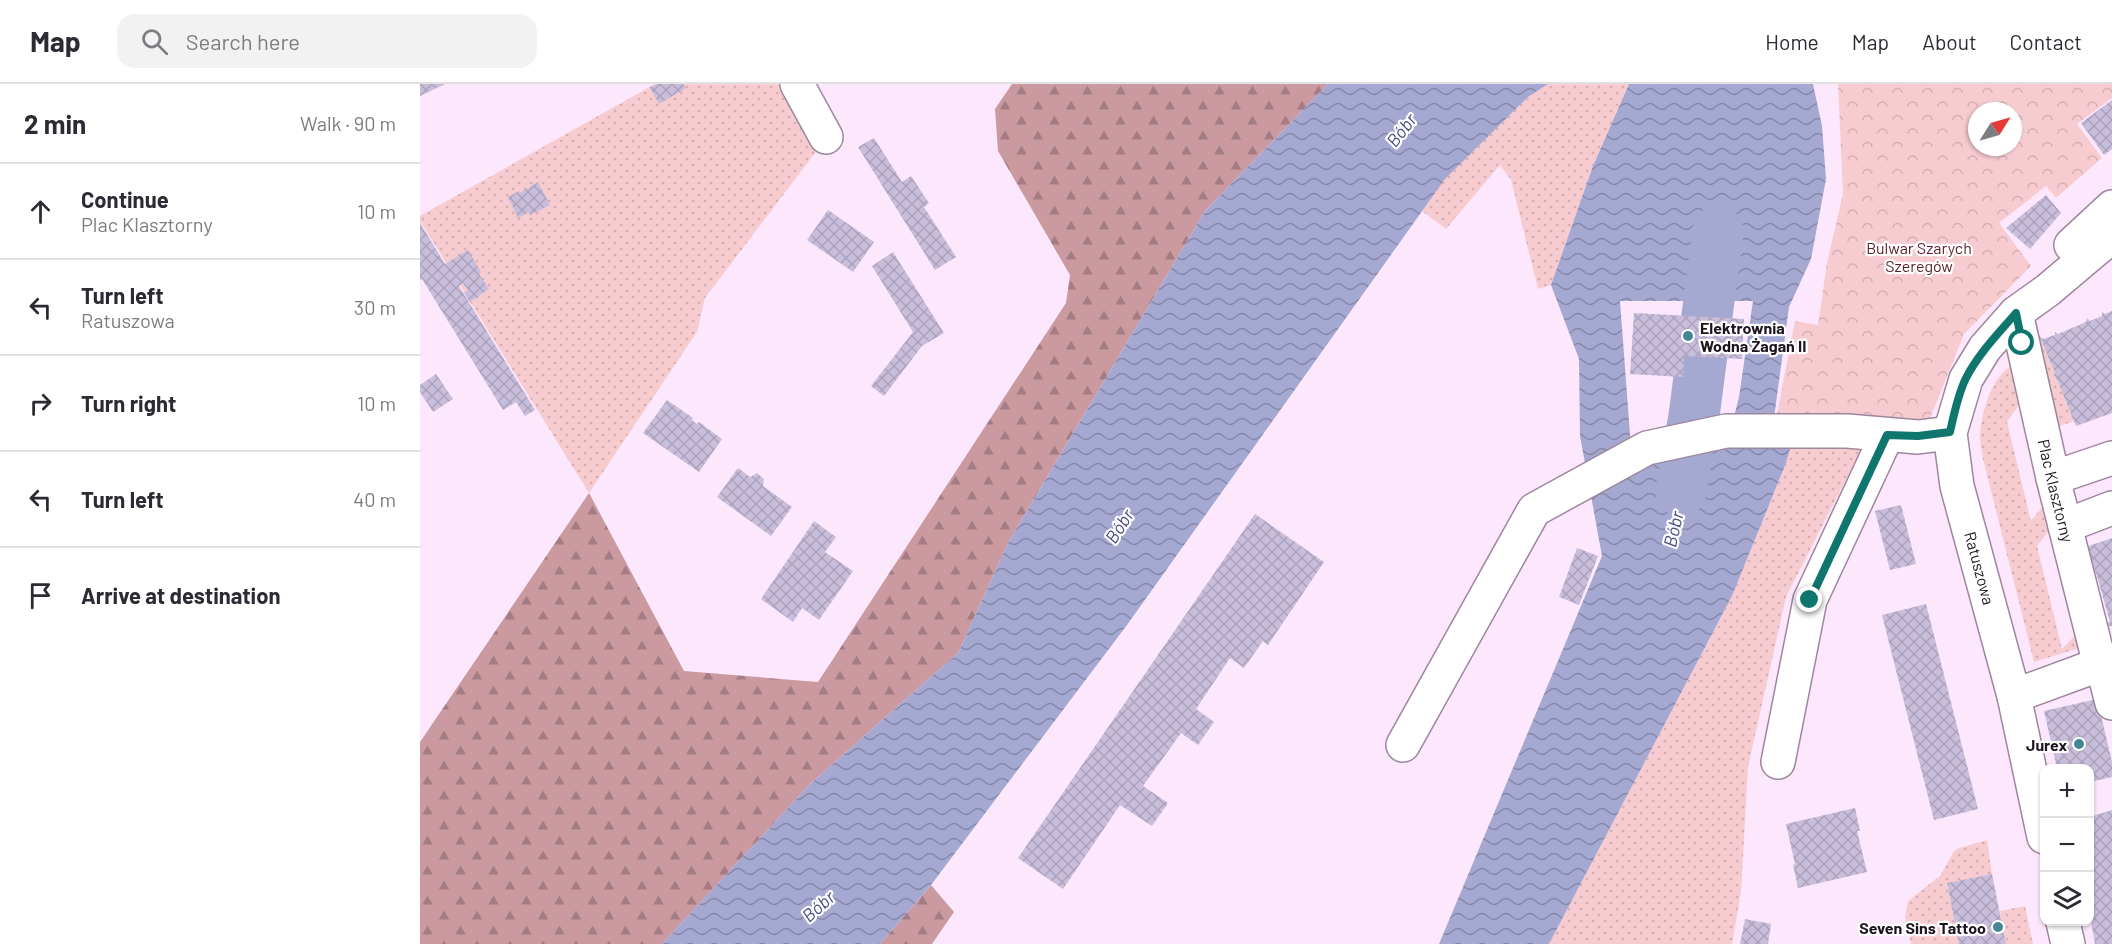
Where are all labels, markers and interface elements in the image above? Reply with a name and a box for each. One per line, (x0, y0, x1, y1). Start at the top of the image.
search box (117, 14, 537, 68)
text: Map (30, 24, 81, 58)
icon: search (138, 25, 171, 58)
text: Search here (186, 28, 300, 54)
text: Home (1765, 29, 1819, 54)
text: Map (1852, 29, 1889, 54)
text: About (1922, 29, 1977, 54)
text: Contact (2010, 29, 2082, 54)
north arrow (1968, 102, 2022, 156)
text: 2 min (24, 108, 86, 139)
water label: Bóbr (1381, 108, 1421, 151)
text: Walk · 90 m (300, 111, 396, 135)
text: Continue (81, 186, 169, 212)
icon: ahead (24, 195, 57, 228)
text: 10 m (357, 199, 396, 223)
text: Plac Klasztorny (81, 212, 213, 236)
park label: Bulwar Szarych Szeregów (1866, 238, 1972, 275)
text: Turn left (81, 282, 164, 308)
icon: left (24, 291, 57, 324)
text: 30 m (354, 295, 396, 319)
text: Ratuszowa (81, 308, 175, 332)
place label: Elektrownia Wodna Żagań II (1700, 318, 1806, 355)
marker: Elektrownia Wodna Żagań II (1681, 329, 1695, 343)
route start (2008, 329, 2034, 355)
icon: right (24, 387, 57, 420)
text: Turn right (81, 390, 176, 416)
text: 10 m (357, 391, 396, 415)
street label: Plac Klasztorny (2035, 437, 2078, 545)
icon: left (24, 483, 57, 516)
text: Turn left (81, 486, 164, 512)
text: 40 m (353, 487, 396, 511)
water label: Bóbr (1100, 504, 1138, 547)
water label: Bóbr (1658, 508, 1688, 549)
street label: Ratuszowa (1961, 529, 1999, 607)
icon: arrive (24, 579, 57, 612)
text: Arrive at destination (81, 582, 280, 608)
route end (1796, 586, 1822, 612)
place label: Jurex (2026, 735, 2067, 754)
marker: Jurex (2072, 737, 2086, 751)
map controls (2040, 764, 2094, 926)
button: + (2040, 764, 2094, 818)
button: − (2040, 818, 2094, 872)
button: layers (2040, 872, 2094, 926)
water label: Bóbr (797, 885, 839, 926)
place label: Seven Sins Tattoo (1859, 918, 1986, 937)
marker: Seven Sins Tattoo (1991, 920, 2005, 934)

